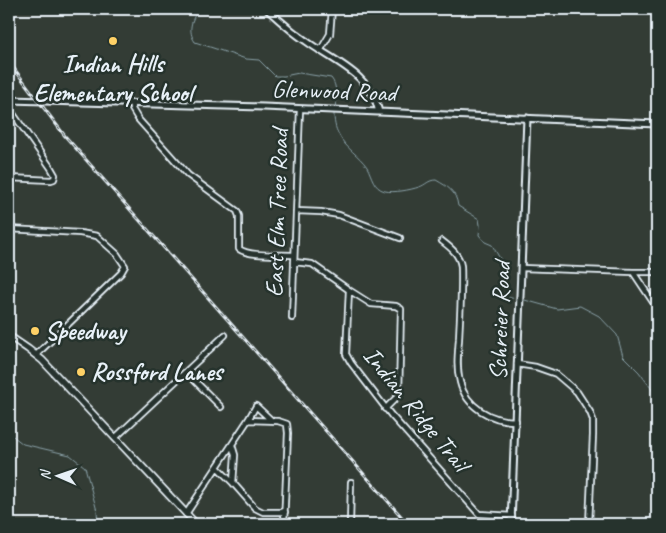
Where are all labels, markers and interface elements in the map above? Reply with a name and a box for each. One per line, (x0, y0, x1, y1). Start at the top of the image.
marker: Indian Hills Elementary School (107, 35, 119, 47)
place label: Indian Hills Elementary School (34, 48, 197, 109)
street label: Glenwood Road (271, 73, 401, 109)
street label: East Elm Tree Road (258, 124, 296, 298)
street label: Schreier Road (482, 257, 518, 381)
place label: Speedway (45, 315, 128, 347)
marker: Speedway (29, 325, 41, 337)
street label: Indian Ridge Trail (356, 340, 479, 482)
place label: Rossford Lanes (91, 356, 225, 388)
marker: Rossford Lanes (75, 366, 87, 378)
north arrow (32, 450, 82, 500)
text: N (37, 469, 54, 480)

